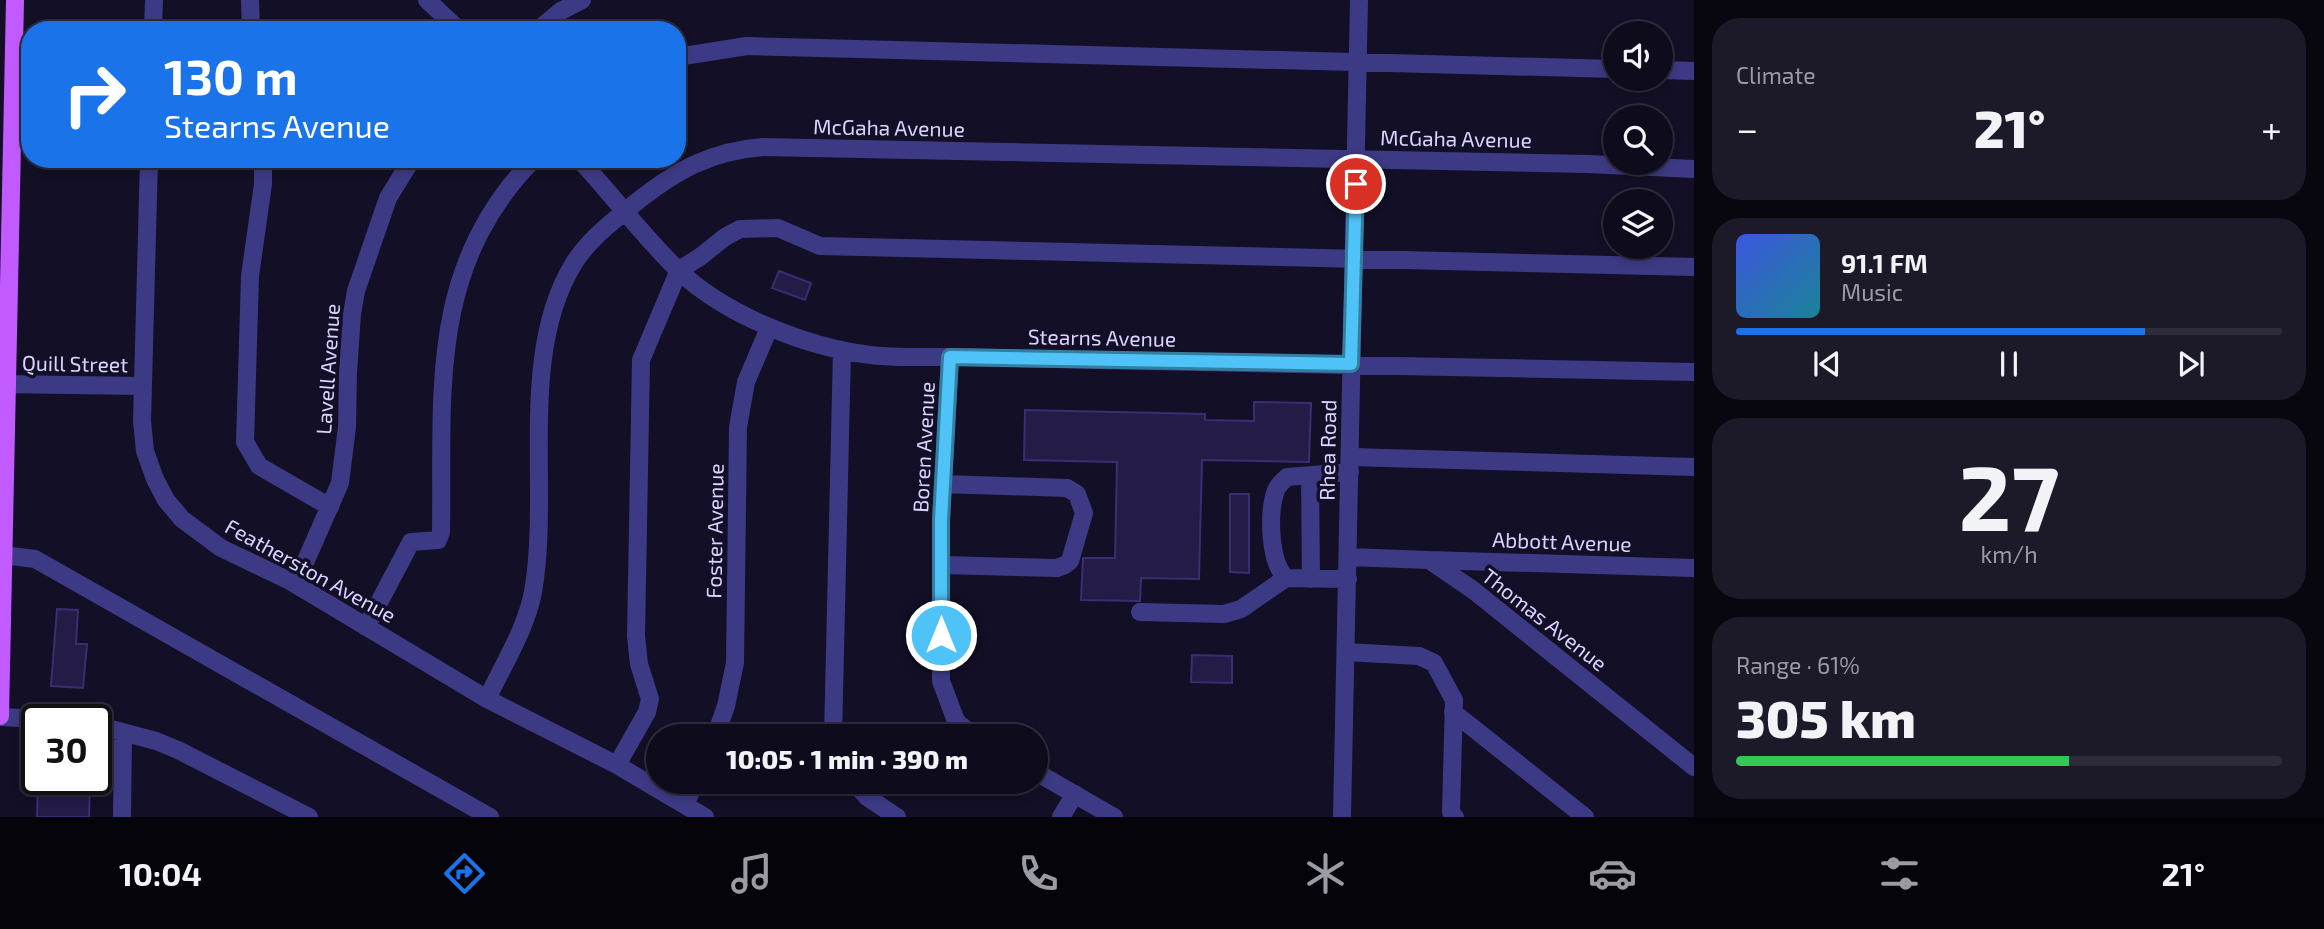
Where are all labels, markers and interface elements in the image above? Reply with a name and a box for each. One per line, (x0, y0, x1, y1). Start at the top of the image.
map controls (1603, 21, 1673, 259)
button: sound (1603, 21, 1673, 91)
text: 130 m (164, 46, 298, 105)
icon: right (49, 49, 140, 140)
text: Climate (1736, 61, 1816, 89)
text: 21° (1974, 96, 2045, 158)
button: search (1603, 105, 1673, 175)
text: − (1736, 105, 1758, 151)
text: + (2261, 105, 2282, 151)
text: Stearns Avenue (164, 106, 390, 144)
street label: McGaha Avenue (813, 113, 965, 141)
street label: McGaha Avenue (1380, 124, 1532, 152)
pin (1326, 154, 1386, 214)
icon: arrive (1337, 165, 1375, 203)
button: layers (1603, 189, 1673, 259)
text: 91.1 FM (1841, 247, 1928, 278)
text: Music (1841, 278, 1903, 306)
street label: Lavell Avenue (310, 303, 344, 435)
street label: Stearns Avenue (1028, 323, 1176, 351)
icon: previous (1808, 345, 1846, 383)
icon: pause (1990, 345, 2028, 383)
icon: next (2172, 345, 2210, 383)
street label: Quill Street (22, 350, 128, 377)
street label: Boren Avenue (907, 381, 939, 513)
street label: Rhea Road (1314, 399, 1340, 501)
text: 27 (1959, 440, 2059, 549)
street label: Foster Avenue (700, 463, 728, 599)
street label: Featherston Avenue (221, 513, 401, 627)
street label: Abbott Avenue (1492, 526, 1632, 556)
text: km/h (1980, 540, 2038, 568)
street label: Thomas Avenue (1478, 563, 1612, 675)
position arrow (904, 598, 978, 672)
text: Range · 61% (1736, 651, 1860, 679)
text: 305 km (1736, 686, 1916, 748)
speed limit sign: 30 (21, 704, 112, 795)
text: 10:05 · 1 min · 390 m (726, 743, 968, 774)
icon: directions (440, 849, 489, 898)
icon: music (727, 849, 776, 898)
icon: phone (1014, 849, 1063, 898)
icon: climate (1301, 849, 1350, 898)
icon: car (1588, 849, 1637, 898)
icon: filters (1875, 849, 1924, 898)
text: 10:04 (119, 854, 202, 892)
text: 21° (2161, 854, 2205, 892)

